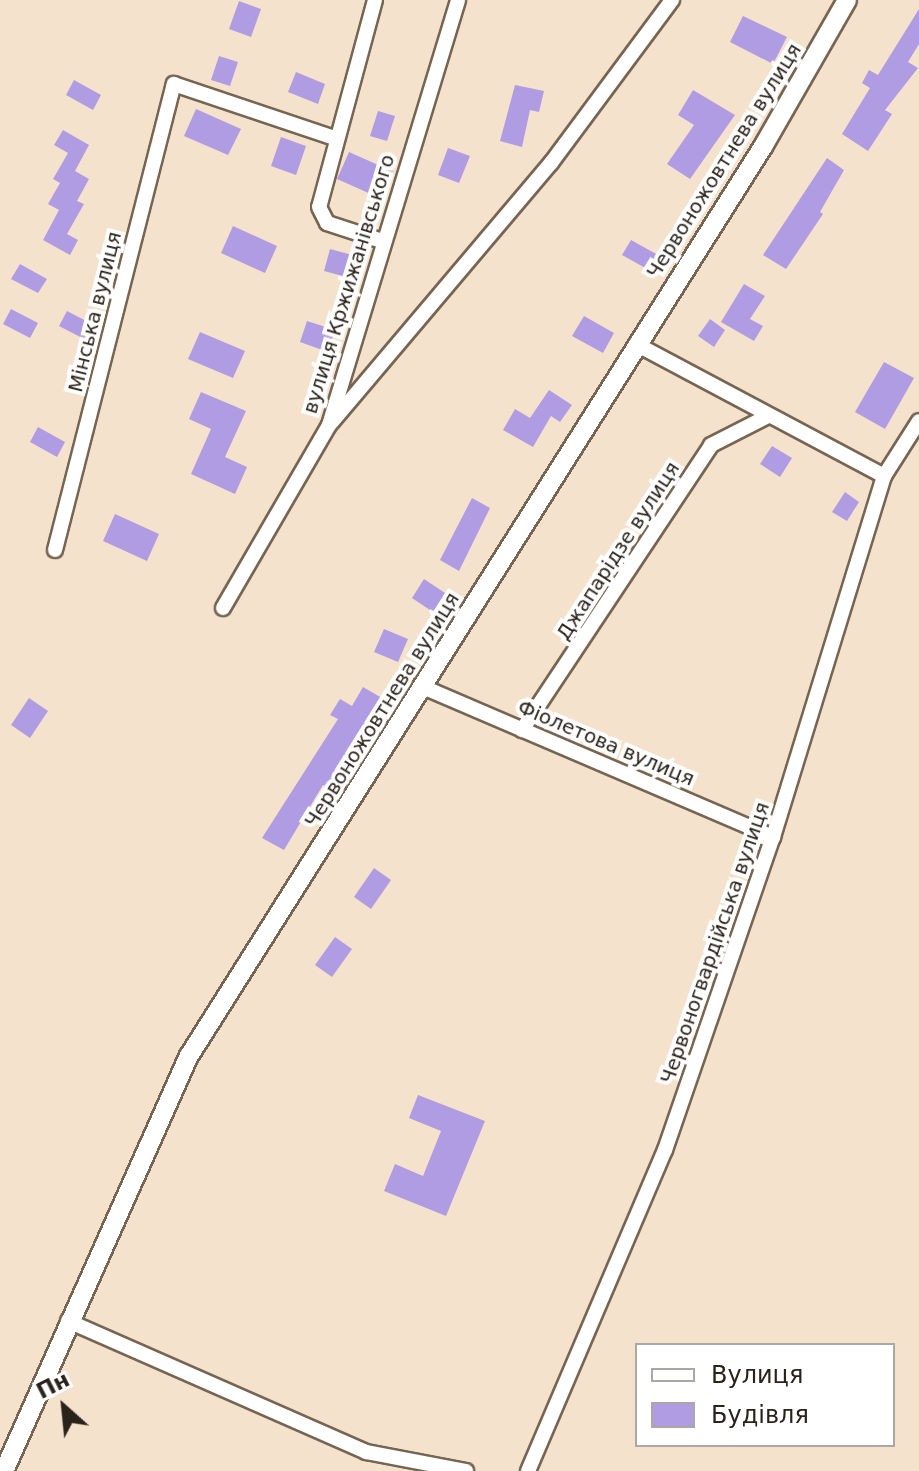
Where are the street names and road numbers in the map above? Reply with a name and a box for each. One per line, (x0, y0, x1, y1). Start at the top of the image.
street label: Червоножовтнева вулиця (642, 39, 806, 283)
street label: вулиця Кржижанівського (298, 151, 400, 417)
street label: Мінська вулиця (63, 229, 127, 395)
street label: Джапарідзе вулиця (551, 457, 685, 645)
street label: Червоножовтнева вулиця (300, 588, 464, 832)
street label: Фіолетова вулиця (514, 695, 698, 791)
street label: Червоногвардійська вулиця (655, 799, 775, 1087)

